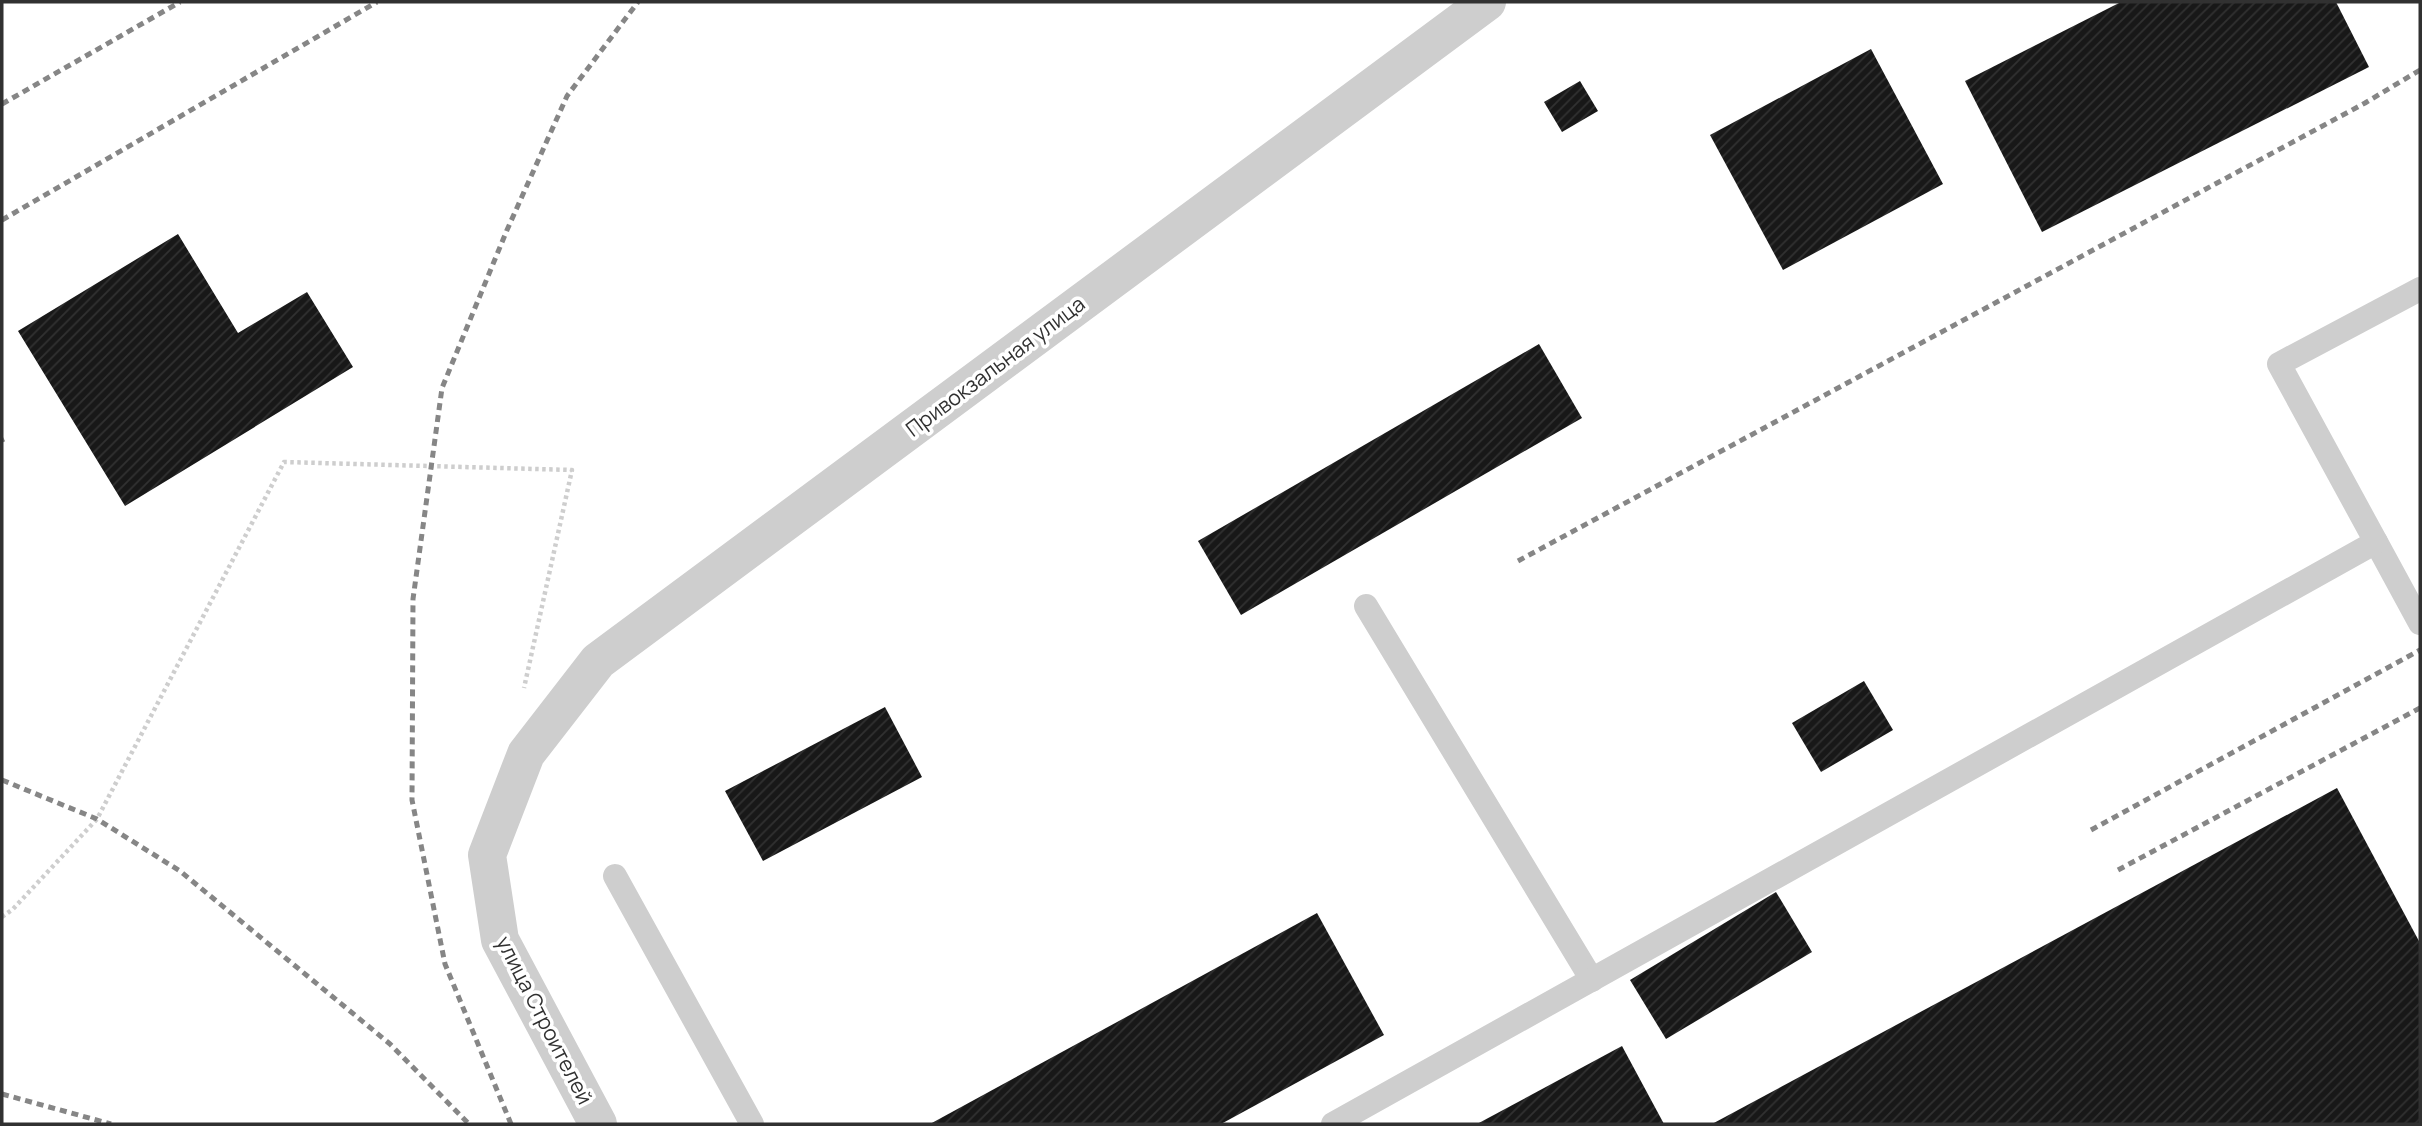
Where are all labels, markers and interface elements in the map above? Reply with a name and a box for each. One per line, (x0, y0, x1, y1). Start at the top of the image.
street label: Привокзальная улица (900, 289, 1090, 443)
street label: улица Строителей (490, 931, 600, 1109)

